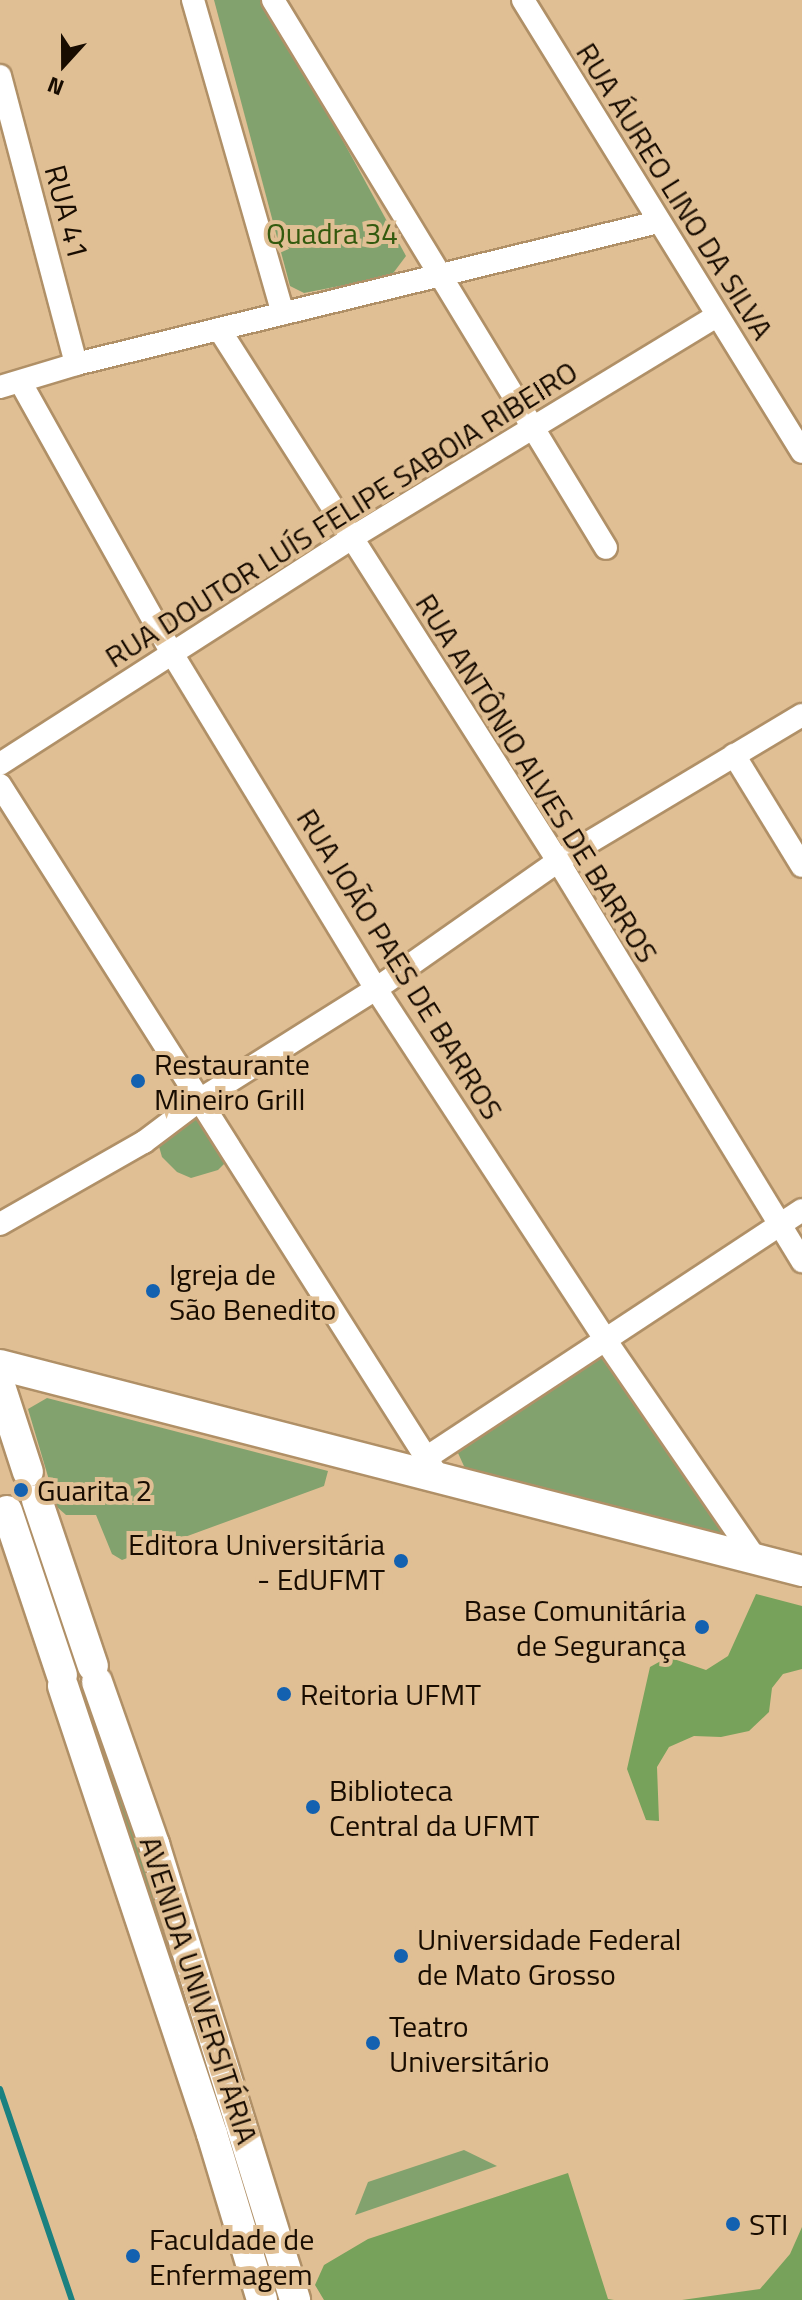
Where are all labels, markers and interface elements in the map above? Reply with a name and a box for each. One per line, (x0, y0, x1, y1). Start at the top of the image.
north arrow (24, 24, 104, 104)
street label: RUA ÁUREO LINO DA SILVA (569, 36, 781, 346)
text: N (42, 68, 69, 105)
street label: RUA 41 (37, 161, 97, 263)
park label: Quadra 34 (266, 215, 398, 251)
street label: RUA DOUTOR LUÍS FELIPE SABOIA RIBEIRO (98, 353, 584, 675)
street label: RUA ANTÔNIO ALVES DE BARROS (408, 587, 666, 969)
street label: RUA JOÃO PAES DE BARROS (289, 802, 511, 1126)
place label: Restaurante Mineiro Grill (154, 1046, 310, 1116)
marker: Restaurante Mineiro Grill (129, 1072, 147, 1090)
place label: Igreja de São Benedito (169, 1256, 336, 1326)
marker: Igreja de São Benedito (144, 1282, 162, 1300)
place label: Guarita 2 (37, 1472, 152, 1508)
marker: Guarita 2 (12, 1481, 30, 1499)
place label: Editora Universitária - EdUFMT (128, 1526, 385, 1596)
marker: Editora Universitária - EdUFMT (392, 1552, 410, 1570)
place label: Base Comunitária de Segurança (464, 1592, 686, 1662)
marker: Base Comunitária de Segurança (693, 1618, 711, 1636)
place label: Reitoria UFMT (300, 1676, 481, 1712)
marker: Reitoria UFMT (275, 1685, 293, 1703)
place label: Biblioteca Central da UFMT (329, 1772, 539, 1842)
marker: Biblioteca Central da UFMT (304, 1798, 322, 1816)
street label: AVENIDA UNIVERSITÁRIA (132, 1832, 266, 2148)
place label: Universidade Federal de Mato Grosso (417, 1921, 681, 1992)
marker: Universidade Federal de Mato Grosso (392, 1947, 410, 1965)
place label: Teatro Universitário (389, 2008, 550, 2078)
marker: Teatro Universitário (364, 2034, 382, 2052)
place label: STI (749, 2206, 788, 2242)
marker: STI (724, 2215, 742, 2233)
place label: Faculdade de Enfermagem (149, 2221, 314, 2292)
marker: Faculdade de Enfermagem (124, 2247, 142, 2265)

